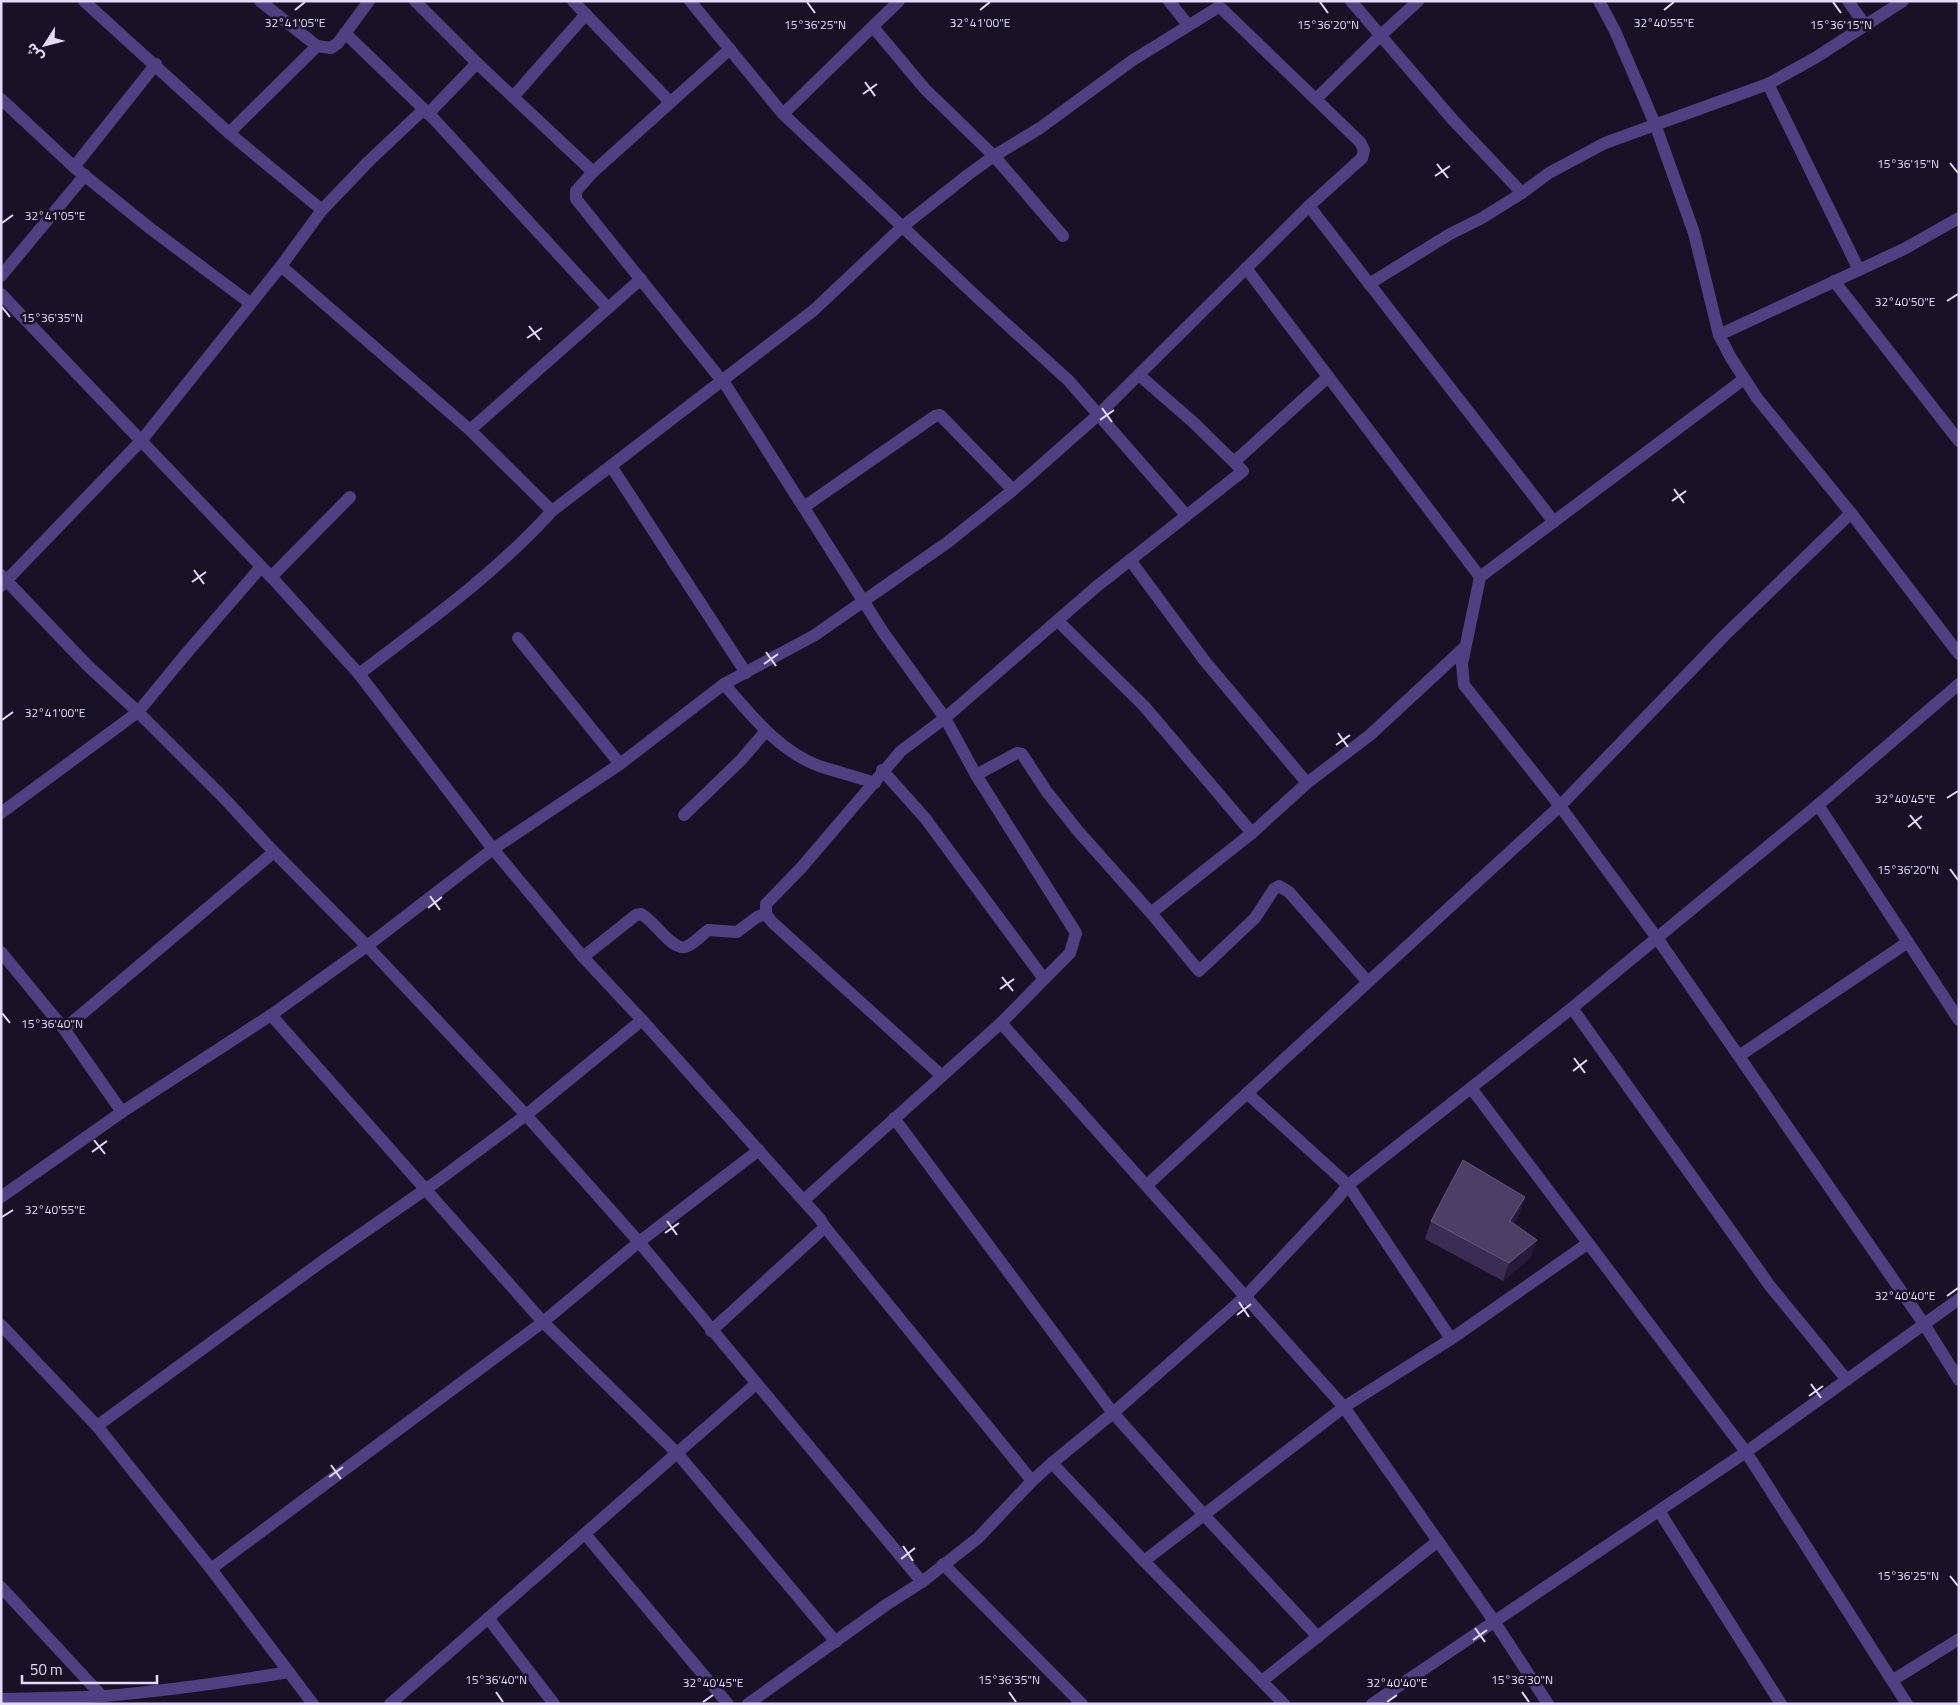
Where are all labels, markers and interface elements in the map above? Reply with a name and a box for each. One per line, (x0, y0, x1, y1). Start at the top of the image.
text: 32°41'05"E (265, 13, 326, 32)
text: 32°41'00"E (950, 13, 1011, 32)
text: 32°40'55"E (1634, 13, 1695, 32)
text: 15°36'25"N (784, 15, 846, 34)
text: 15°36'20"N (1297, 15, 1359, 34)
text: 15°36'15"N (1810, 15, 1872, 34)
north arrow (20, 20, 70, 70)
text: ش (20, 39, 48, 67)
text: 15°36'15"N (1877, 154, 1939, 173)
text: 32°41'05"E (25, 206, 86, 225)
text: 32°40'50"E (1875, 292, 1936, 311)
text: 15°36'35"N (21, 308, 83, 327)
text: 32°41'00"E (25, 703, 86, 722)
text: 32°40'45"E (1875, 789, 1936, 808)
text: 15°36'20"N (1877, 860, 1939, 879)
text: 15°36'40"N (21, 1014, 83, 1033)
text: 32°40'55"E (25, 1200, 86, 1219)
text: 32°40'40"E (1875, 1286, 1936, 1305)
text: 15°36'25"N (1877, 1566, 1939, 1585)
scale bar (22, 1652, 158, 1684)
text: 50 m (30, 1658, 63, 1681)
text: 15°36'40"N (465, 1670, 527, 1689)
text: 15°36'35"N (978, 1670, 1040, 1689)
text: 15°36'30"N (1491, 1670, 1553, 1689)
text: 32°40'45"E (683, 1673, 744, 1692)
text: 32°40'40"E (1367, 1673, 1428, 1692)

